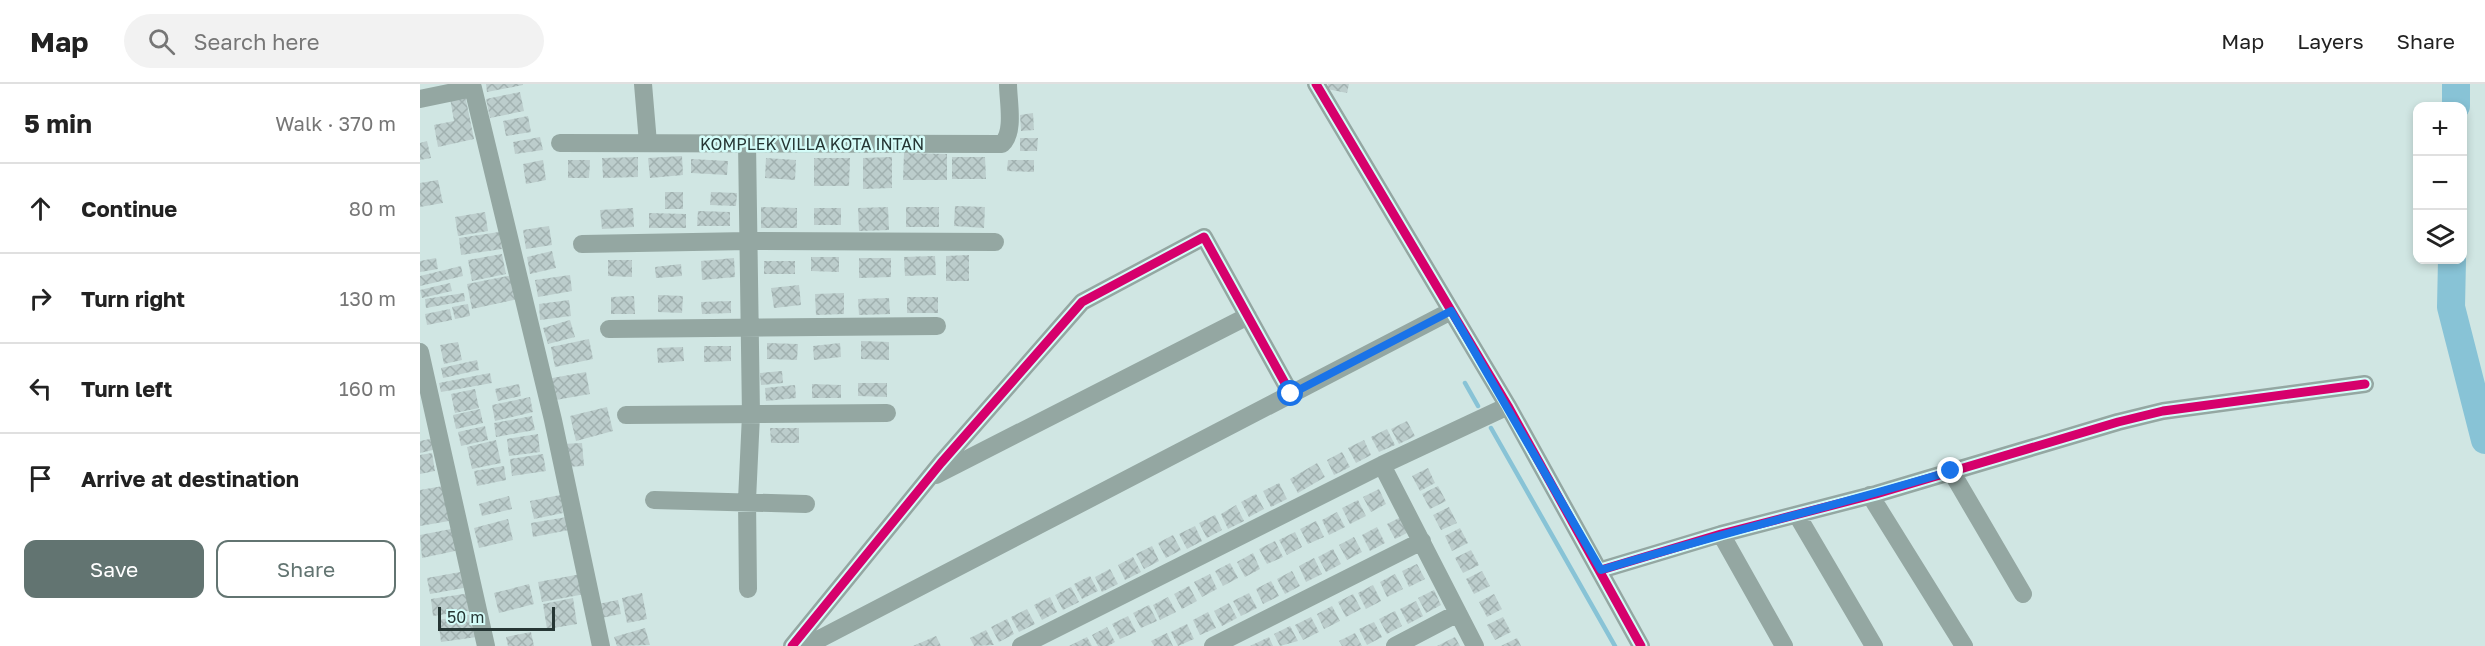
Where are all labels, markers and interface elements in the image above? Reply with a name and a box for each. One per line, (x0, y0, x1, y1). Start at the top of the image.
search box (124, 14, 544, 68)
text: Map (30, 25, 88, 58)
icon: search (145, 25, 178, 58)
text: Search here (193, 28, 319, 55)
text: Map (2221, 28, 2264, 54)
text: Layers (2297, 28, 2364, 54)
text: Share (2397, 28, 2455, 54)
map controls (2413, 102, 2467, 264)
button: + (2413, 102, 2467, 156)
text: 5 min (24, 108, 92, 139)
text: Walk · 370 m (275, 111, 396, 135)
street label: KOMPLEK VILLA KOTA INTAN (700, 134, 924, 154)
button: − (2413, 156, 2467, 210)
icon: ahead (24, 192, 57, 225)
text: Continue (81, 195, 177, 222)
text: 80 m (349, 196, 396, 220)
button: layers (2413, 210, 2467, 264)
icon: right (24, 282, 57, 315)
text: Turn right (81, 285, 185, 312)
text: 130 m (340, 286, 396, 310)
icon: left (24, 372, 57, 405)
text: Turn left (81, 375, 172, 402)
text: 160 m (339, 376, 396, 400)
route start (1277, 380, 1303, 406)
route end (1937, 457, 1963, 483)
icon: arrive (24, 462, 57, 495)
text: Arrive at destination (81, 465, 299, 492)
button: Save (24, 540, 204, 598)
button: Share (216, 540, 396, 598)
scale bar (438, 604, 555, 632)
text: 50 m (447, 607, 484, 627)

